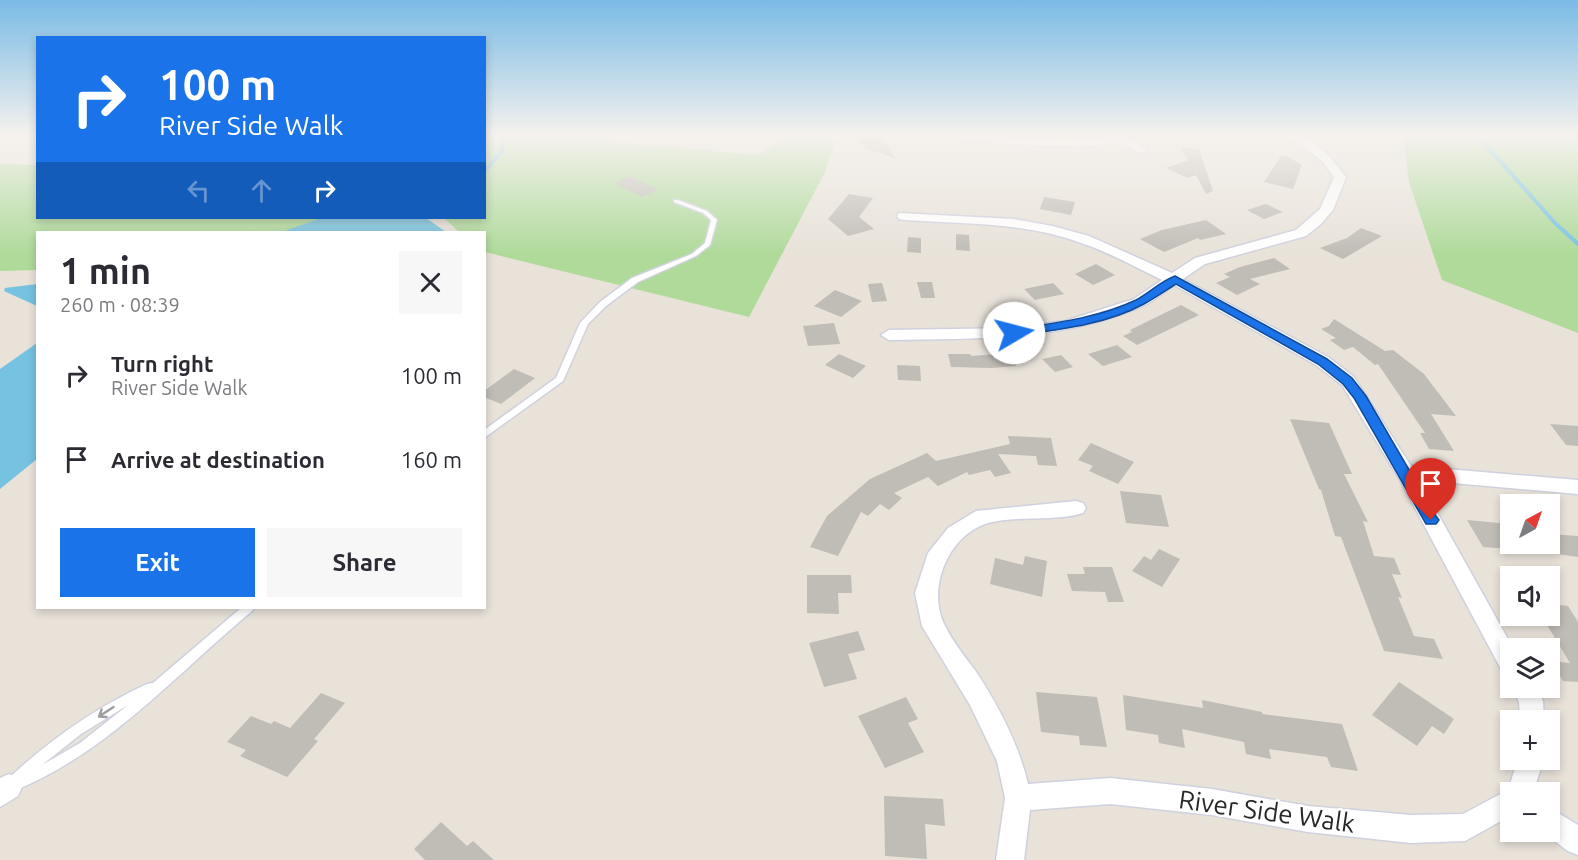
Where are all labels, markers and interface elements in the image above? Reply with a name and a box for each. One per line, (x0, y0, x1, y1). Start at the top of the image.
icon: right (60, 60, 138, 138)
text: 100 m (159, 61, 276, 108)
text: River Side Walk (159, 110, 343, 140)
icon: left (182, 174, 215, 207)
icon: ahead (245, 174, 278, 207)
icon: right (308, 174, 341, 207)
text: 1 min (60, 250, 151, 291)
button: close (399, 251, 462, 314)
text: 260 m · 08:39 (60, 293, 180, 316)
position arrow (982, 301, 1046, 365)
text: Turn right (111, 351, 213, 376)
icon: right (60, 359, 93, 392)
text: 100 m (401, 363, 462, 388)
text: River Side Walk (111, 376, 248, 399)
icon: arrive (60, 443, 93, 476)
text: Arrive at destination (111, 447, 325, 472)
text: 160 m (401, 447, 462, 472)
pin (1405, 458, 1456, 520)
icon: arrive (1414, 467, 1447, 500)
north arrow (1500, 494, 1560, 554)
map controls (1500, 494, 1560, 842)
button: Exit (60, 528, 255, 597)
button: Share (267, 528, 462, 597)
button: sound (1500, 566, 1560, 626)
button: layers (1500, 638, 1560, 698)
one-way arrow (98, 706, 115, 718)
button: + (1500, 710, 1560, 770)
button: − (1500, 782, 1560, 842)
street label: River Side Walk (1177, 784, 1357, 838)

